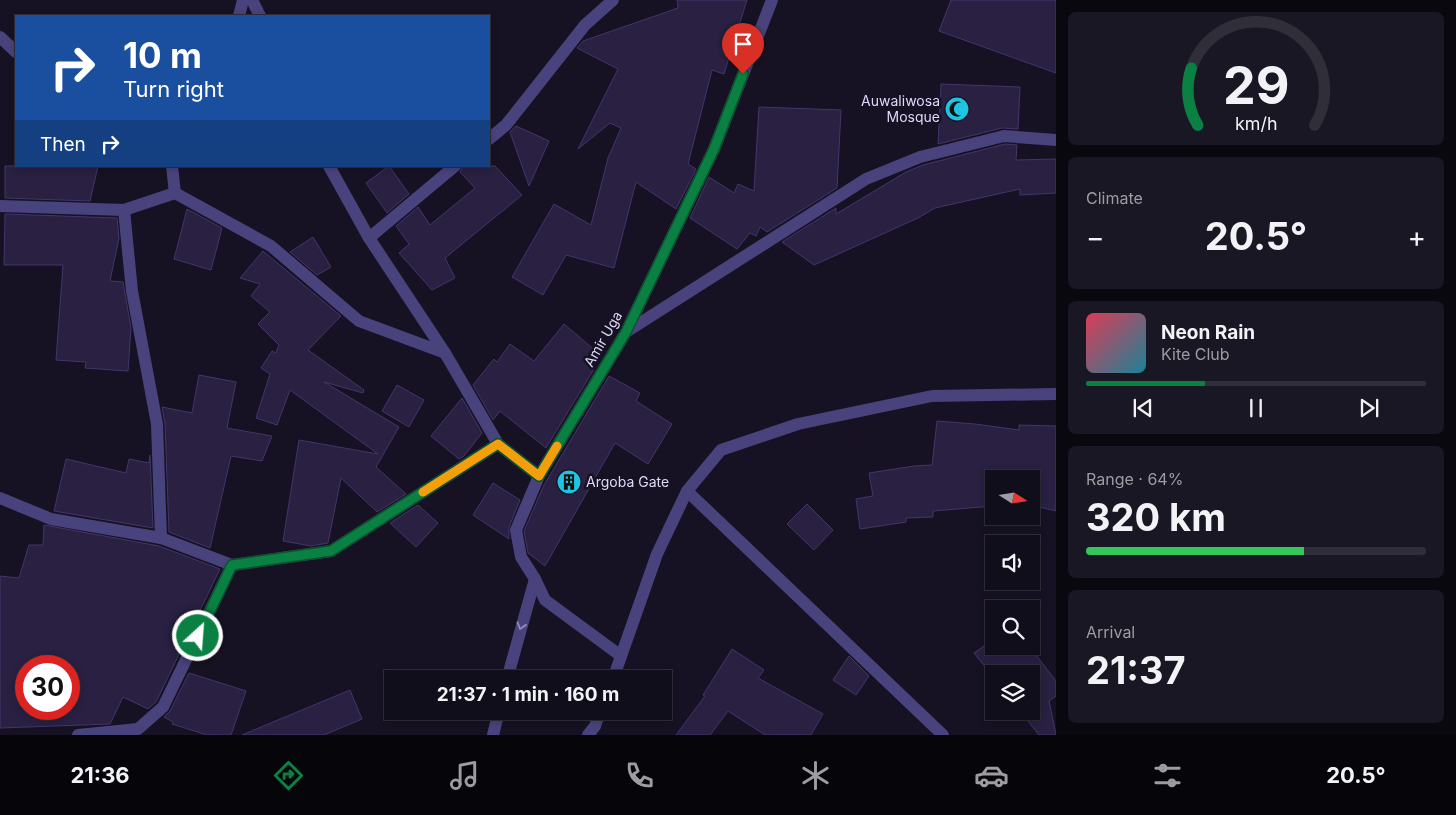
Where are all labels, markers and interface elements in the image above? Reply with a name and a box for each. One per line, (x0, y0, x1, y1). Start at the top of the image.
pin (722, 23, 764, 74)
icon: arrive (729, 30, 757, 58)
text: 10 m (123, 34, 202, 76)
icon: right (40, 35, 105, 100)
text: 29 (1223, 54, 1289, 117)
text: Turn right (123, 76, 224, 102)
place label: Auwaliwosa Mosque (861, 92, 940, 125)
mosque icon: Auwaliwosa Mosque (944, 96, 970, 122)
text: km/h (1235, 113, 1277, 134)
icon: right (96, 130, 124, 158)
text: Then (40, 133, 86, 156)
text: Climate (1086, 188, 1143, 208)
text: 20.5° (1205, 213, 1307, 259)
text: − (1086, 220, 1105, 254)
text: + (1407, 220, 1426, 254)
street label: Amir Uga (580, 308, 625, 370)
text: Neon Rain (1161, 321, 1255, 344)
text: Kite Club (1161, 344, 1230, 364)
icon: previous (1129, 394, 1157, 422)
icon: pause (1242, 394, 1270, 422)
icon: next (1355, 394, 1383, 422)
building icon: Argoba Gate (556, 469, 582, 495)
text: Range · 64% (1086, 469, 1183, 489)
north arrow (985, 470, 1040, 525)
map controls (985, 470, 1040, 720)
place label: Argoba Gate (586, 473, 669, 490)
text: 320 km (1086, 494, 1226, 540)
button: sound (985, 535, 1040, 590)
button: search (985, 600, 1040, 655)
position arrow (171, 609, 223, 661)
one-way arrow (517, 621, 527, 630)
text: Arrival (1086, 622, 1135, 642)
text: 21:37 (1086, 647, 1186, 693)
speed limit sign: 30 (15, 655, 80, 720)
button: layers (985, 665, 1040, 720)
text: 21:37 · 1 min · 160 m (437, 683, 619, 706)
icon: directions (271, 758, 306, 793)
icon: music (447, 758, 482, 793)
icon: phone (622, 758, 657, 793)
icon: climate (798, 758, 833, 793)
icon: car (974, 758, 1009, 793)
icon: filters (1150, 758, 1185, 793)
text: 21:36 (70, 762, 130, 788)
text: 20.5° (1326, 762, 1386, 788)

